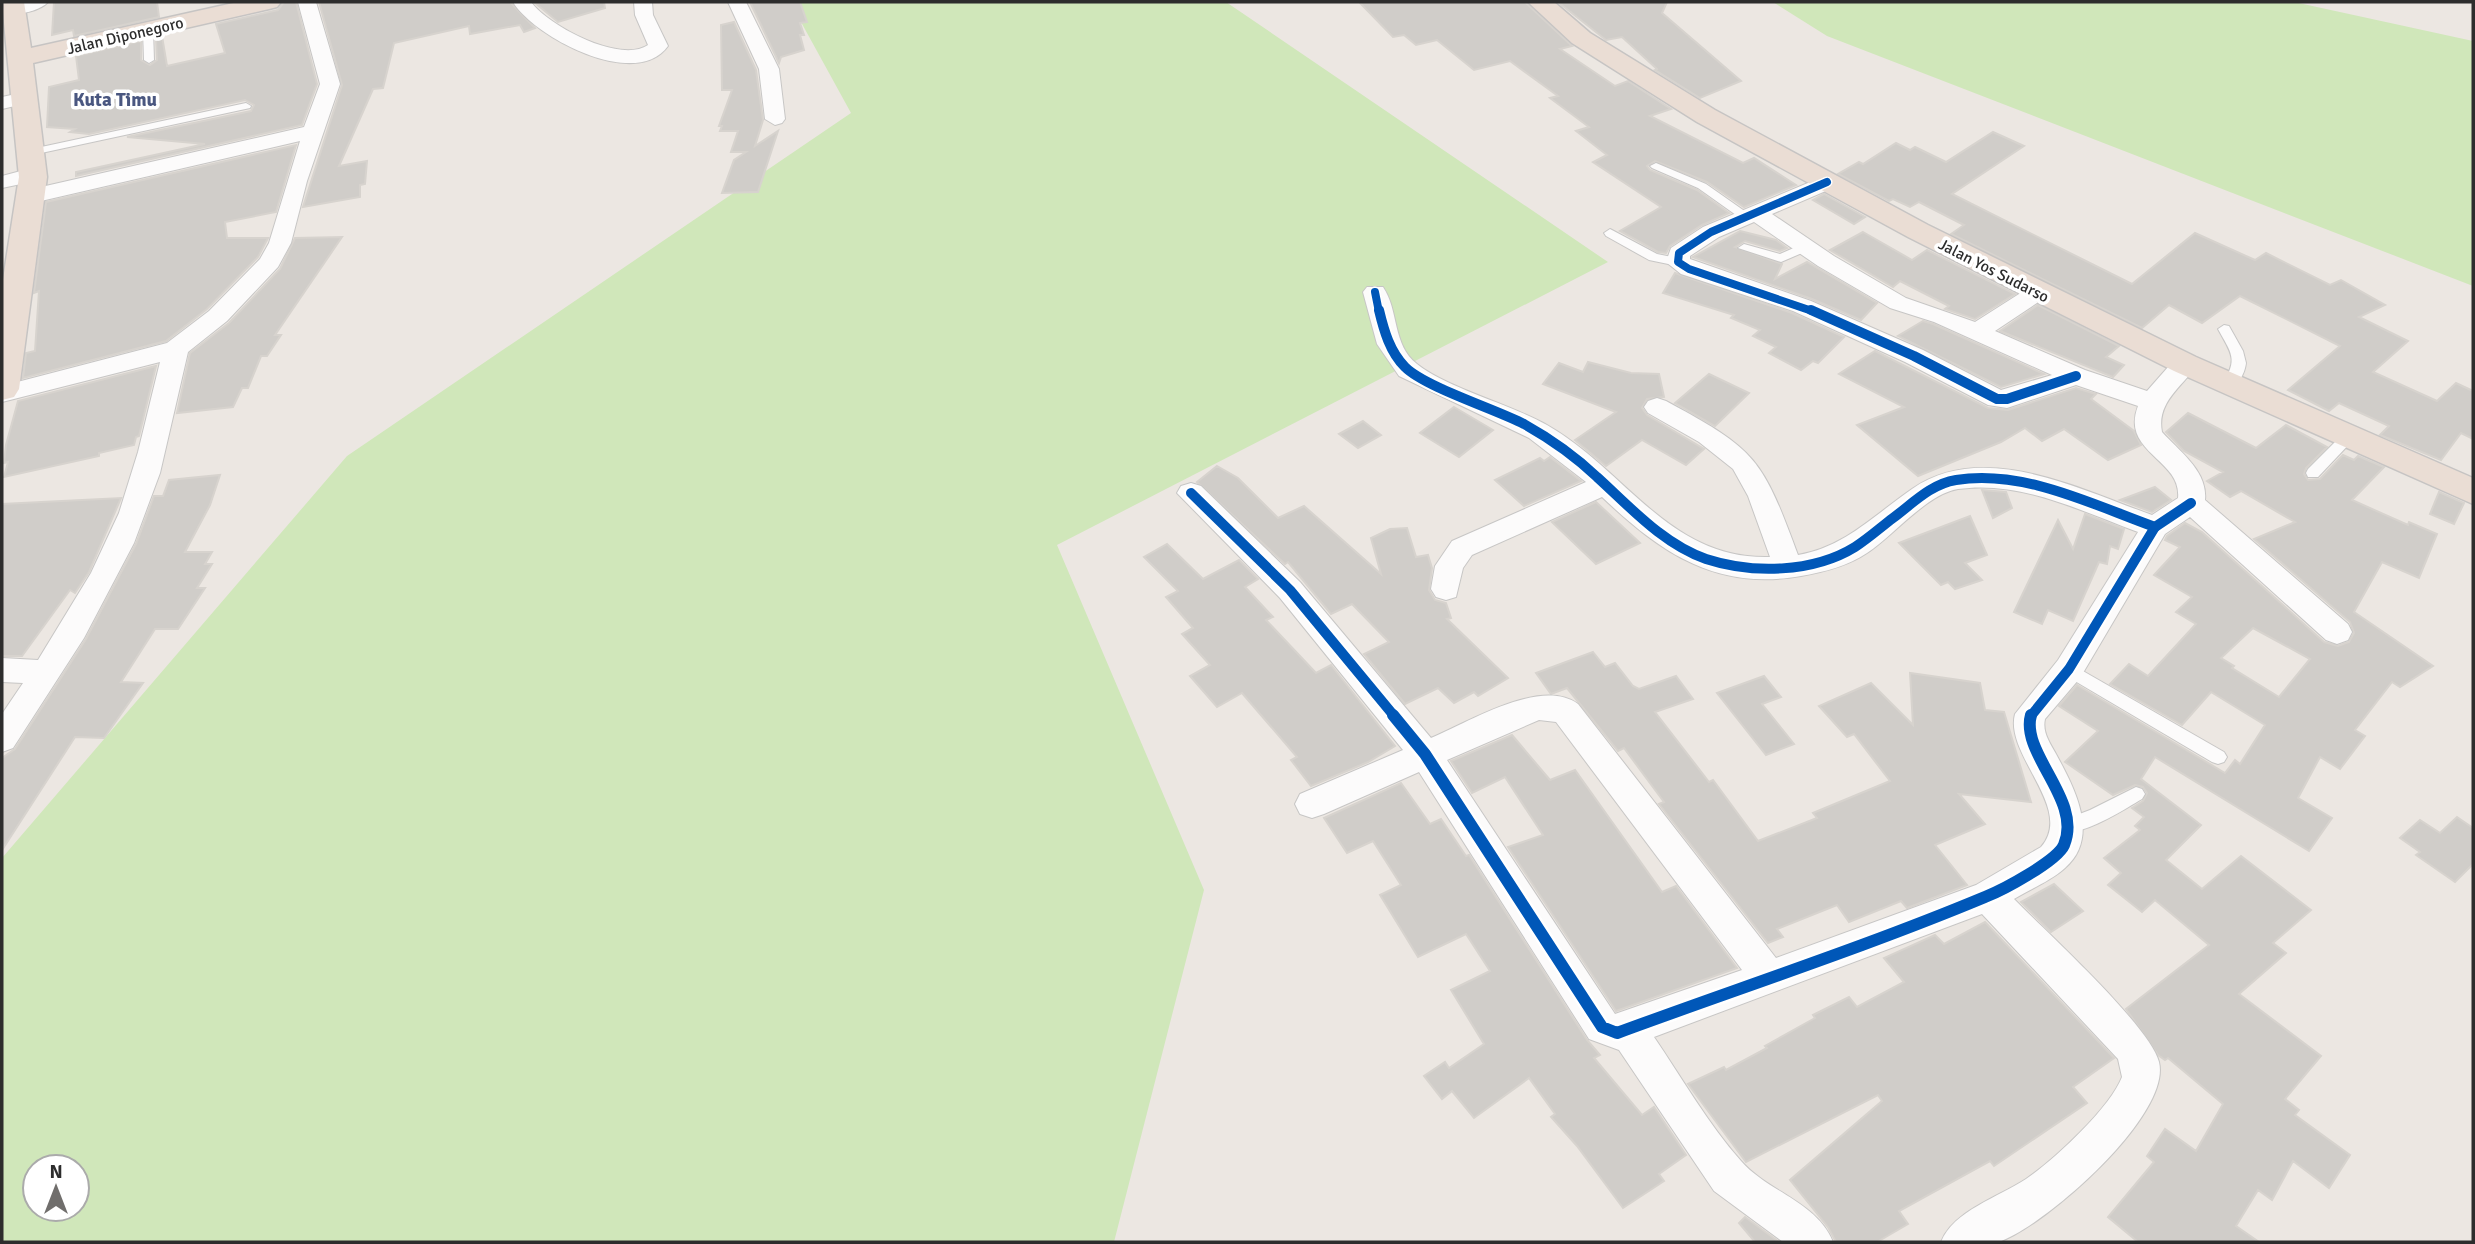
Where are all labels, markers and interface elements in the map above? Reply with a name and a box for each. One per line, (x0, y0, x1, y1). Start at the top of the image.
street label: Jalan Diponegoro (65, 13, 185, 59)
district label: Kuta Timu (73, 88, 157, 112)
street label: Jalan Yos Sudarso (1935, 234, 2052, 307)
north arrow (21, 1153, 91, 1223)
text: N (49, 1160, 63, 1184)

